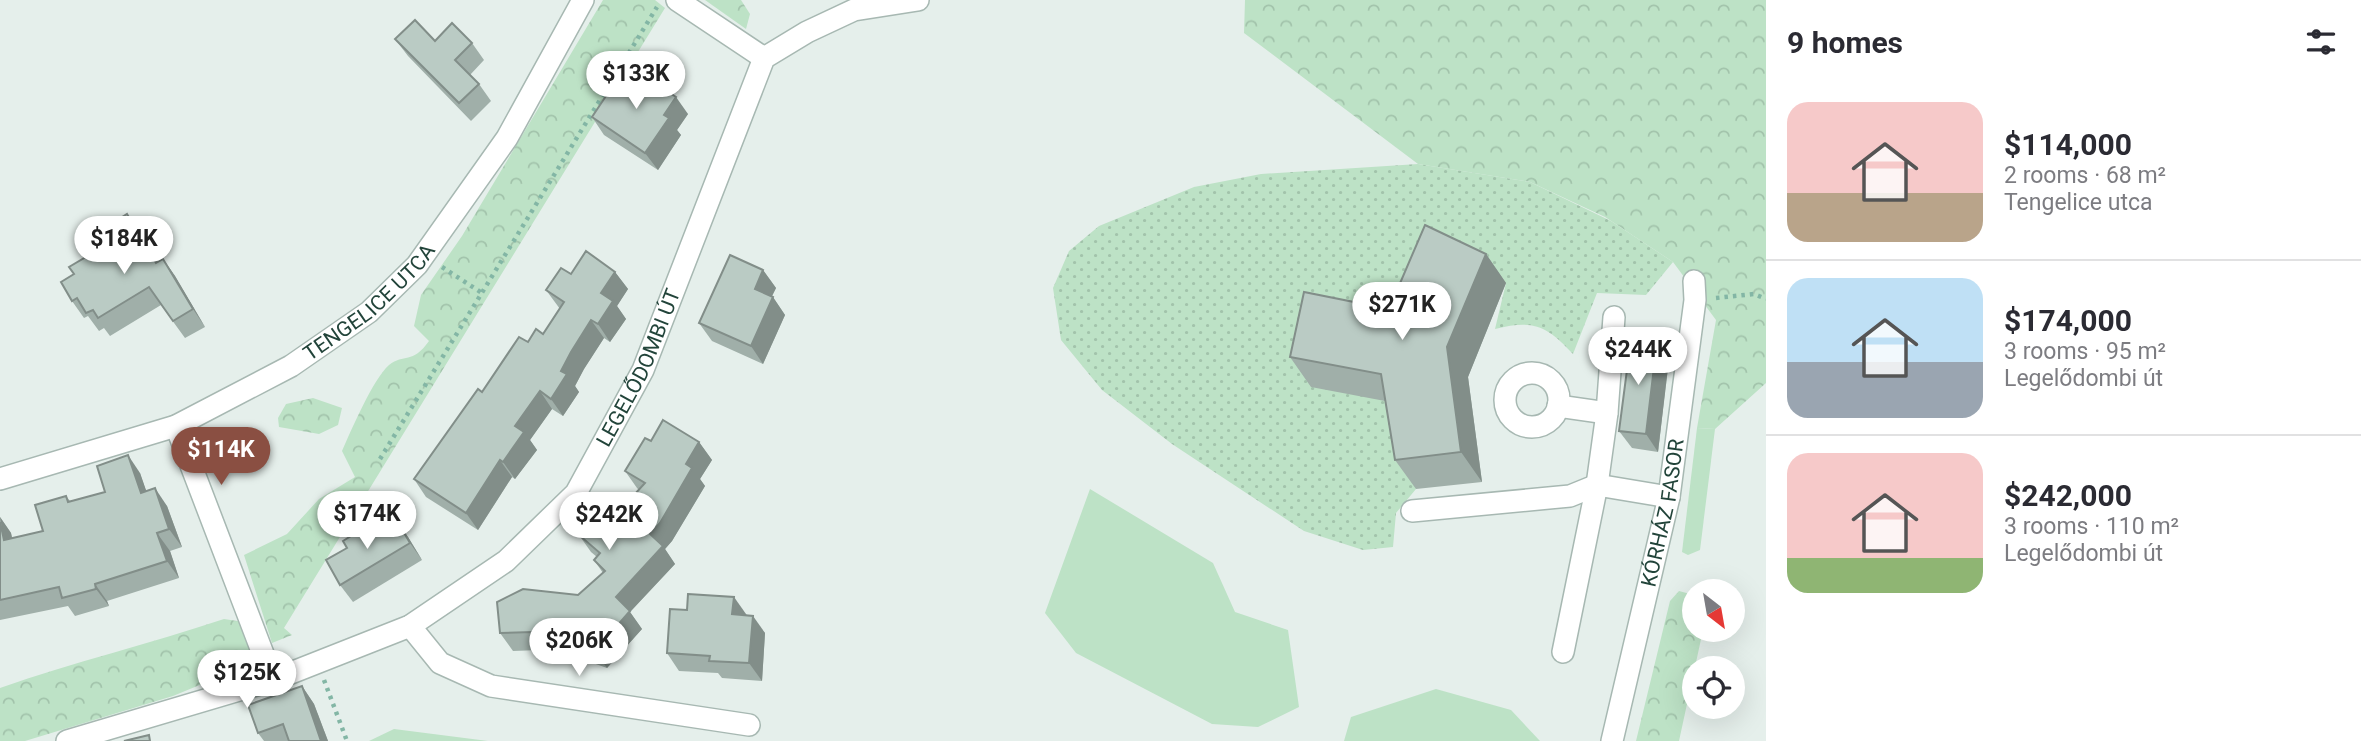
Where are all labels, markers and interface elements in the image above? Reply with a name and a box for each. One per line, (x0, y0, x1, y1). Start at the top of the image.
icon: filters (2302, 23, 2340, 61)
text: 9 homes (1787, 25, 1903, 60)
pin: $133K (587, 52, 685, 111)
text: $133K (602, 60, 670, 87)
text: $114,000 (2004, 127, 2132, 162)
icon: home (1843, 130, 1927, 214)
text: 2 rooms · 68 m² (2004, 162, 2166, 189)
text: Tengelice utca (2004, 189, 2153, 216)
pin: $184K (75, 216, 173, 276)
text: $184K (90, 225, 158, 252)
street label: TENGELICE UTCA (299, 239, 440, 366)
pin: $271K (1353, 282, 1451, 342)
street label: LEGELŐDOMBI ÚT (592, 285, 685, 451)
text: $271K (1368, 291, 1436, 318)
text: $174,000 (2004, 303, 2132, 338)
icon: home (1843, 306, 1927, 390)
pin: $244K (1589, 328, 1687, 387)
text: $244K (1604, 336, 1672, 363)
text: 3 rooms · 95 m² (2004, 338, 2166, 365)
text: Legelődombi út (2004, 365, 2163, 392)
pin: $114K (172, 428, 270, 487)
text: $114K (187, 436, 255, 463)
street label: KÓRHÁZ FASOR (1636, 437, 1689, 589)
text: $242,000 (2004, 478, 2132, 513)
icon: home (1843, 481, 1927, 565)
pin: $174K (318, 491, 416, 551)
pin: $242K (560, 492, 658, 552)
text: $174K (333, 500, 401, 527)
text: $242K (575, 501, 643, 528)
text: 3 rooms · 110 m² (2004, 513, 2179, 540)
text: Legelődombi út (2004, 540, 2163, 567)
north arrow (1682, 579, 1745, 642)
map controls (1682, 579, 1745, 719)
pin: $206K (530, 618, 628, 678)
text: $206K (545, 627, 613, 654)
pin: $125K (198, 650, 296, 710)
button: locate (1682, 656, 1745, 719)
text: $125K (213, 659, 281, 686)

